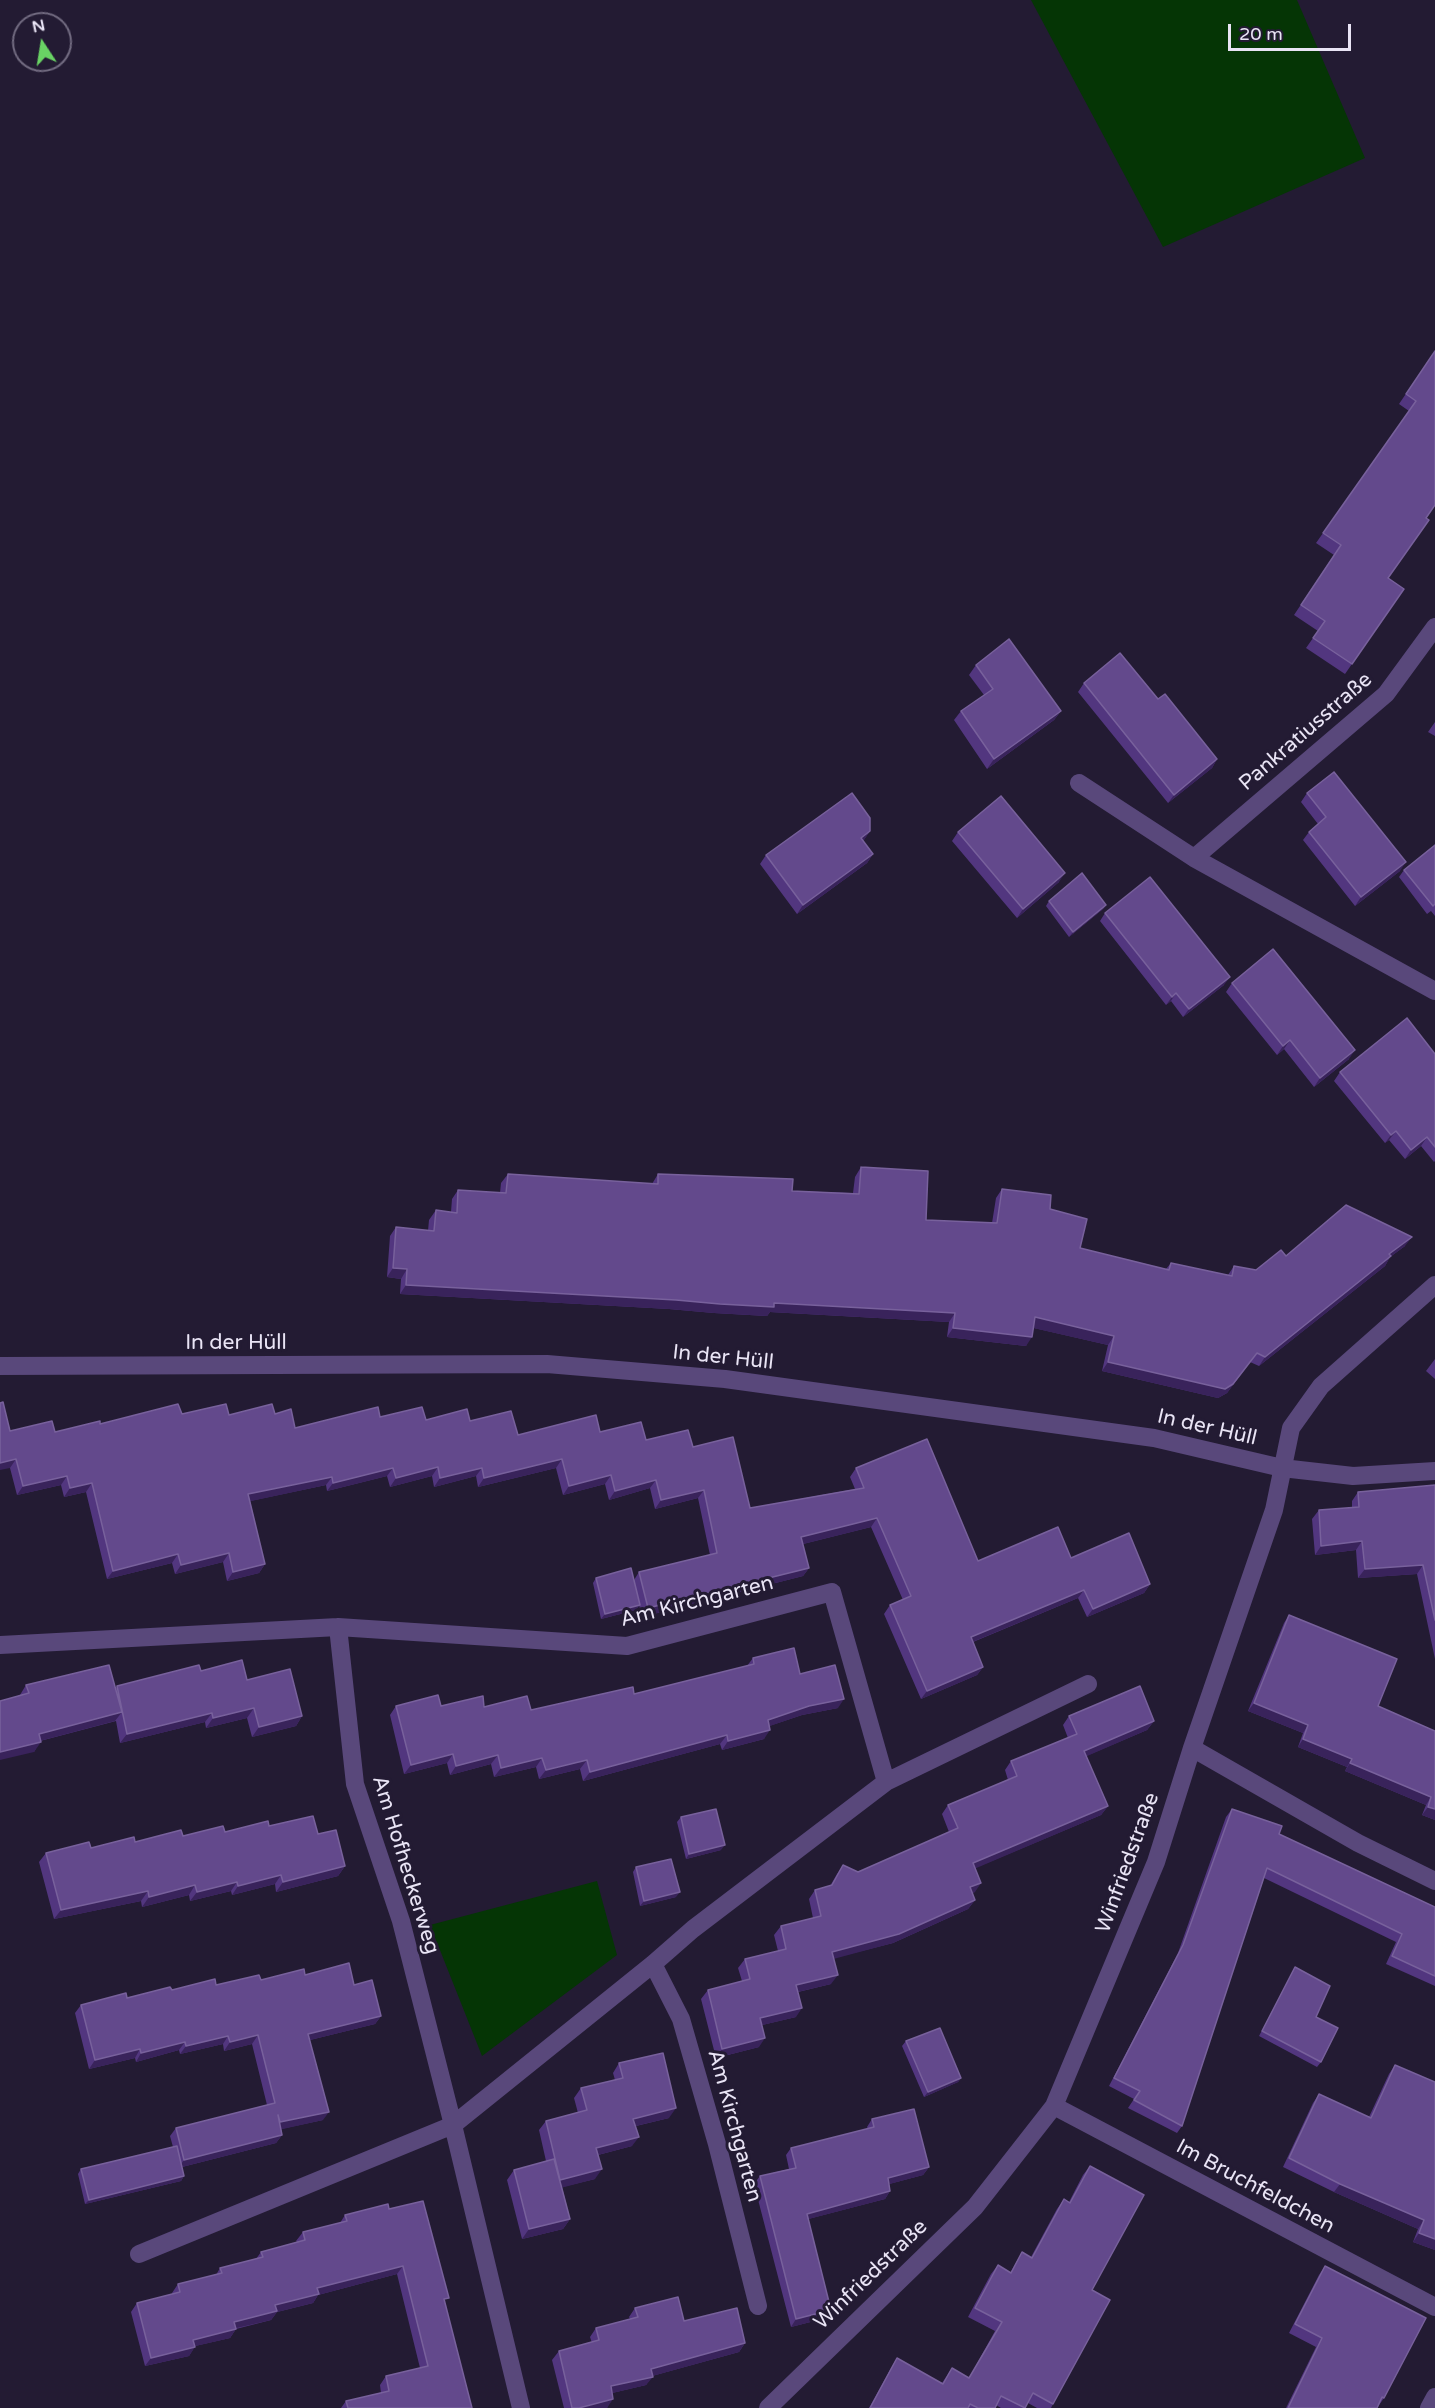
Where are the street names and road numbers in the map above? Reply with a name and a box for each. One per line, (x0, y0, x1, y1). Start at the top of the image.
street label: Pankratiusstraße (1234, 667, 1378, 797)
street label: In der Hüll (185, 1330, 287, 1356)
street label: In der Hüll (671, 1340, 775, 1376)
street label: In der Hüll (1155, 1404, 1259, 1452)
street label: Am Kirchgarten (618, 1571, 776, 1633)
street label: Am Hofheckerweg (366, 1773, 444, 1957)
street label: Winfriedstraße (1091, 1789, 1165, 1937)
street label: Am Kirchgarten (702, 2047, 766, 2205)
street label: Im Bruchfeldchen (1171, 2135, 1339, 2239)
street label: Winfriedstraße (809, 2215, 933, 2335)

